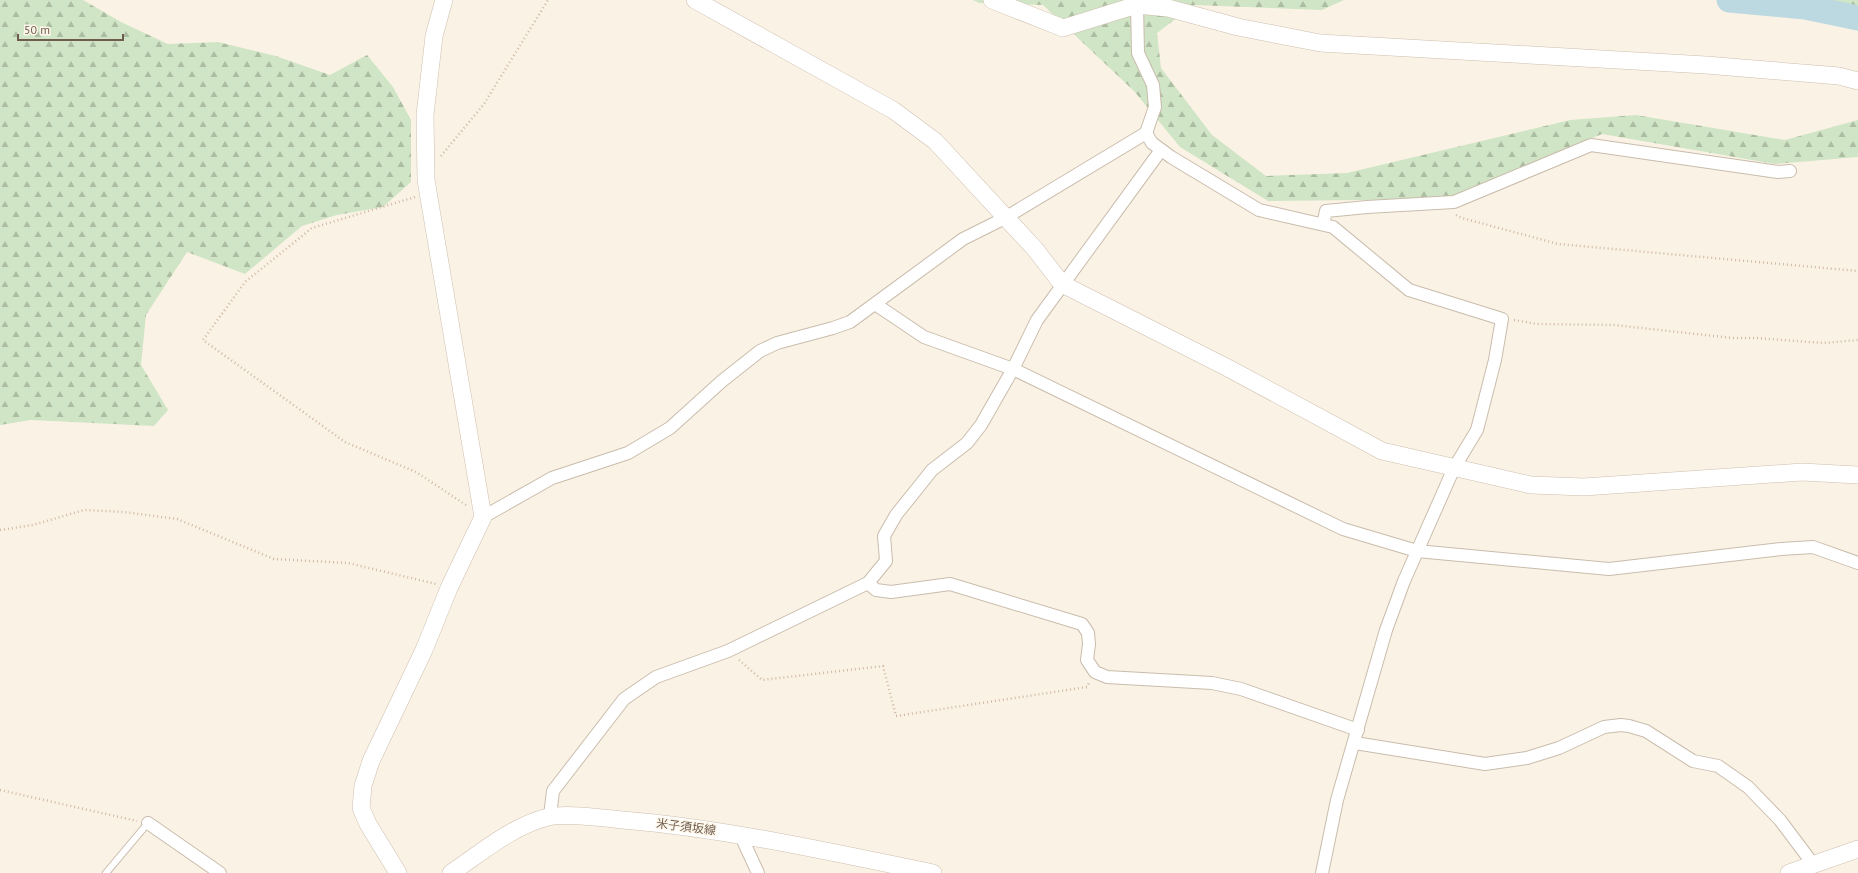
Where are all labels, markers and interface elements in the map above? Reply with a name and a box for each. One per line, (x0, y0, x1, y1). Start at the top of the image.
scale bar (18, 16, 123, 42)
text: 50 m (24, 22, 50, 37)
street label: 米子須坂線 (655, 815, 717, 838)

